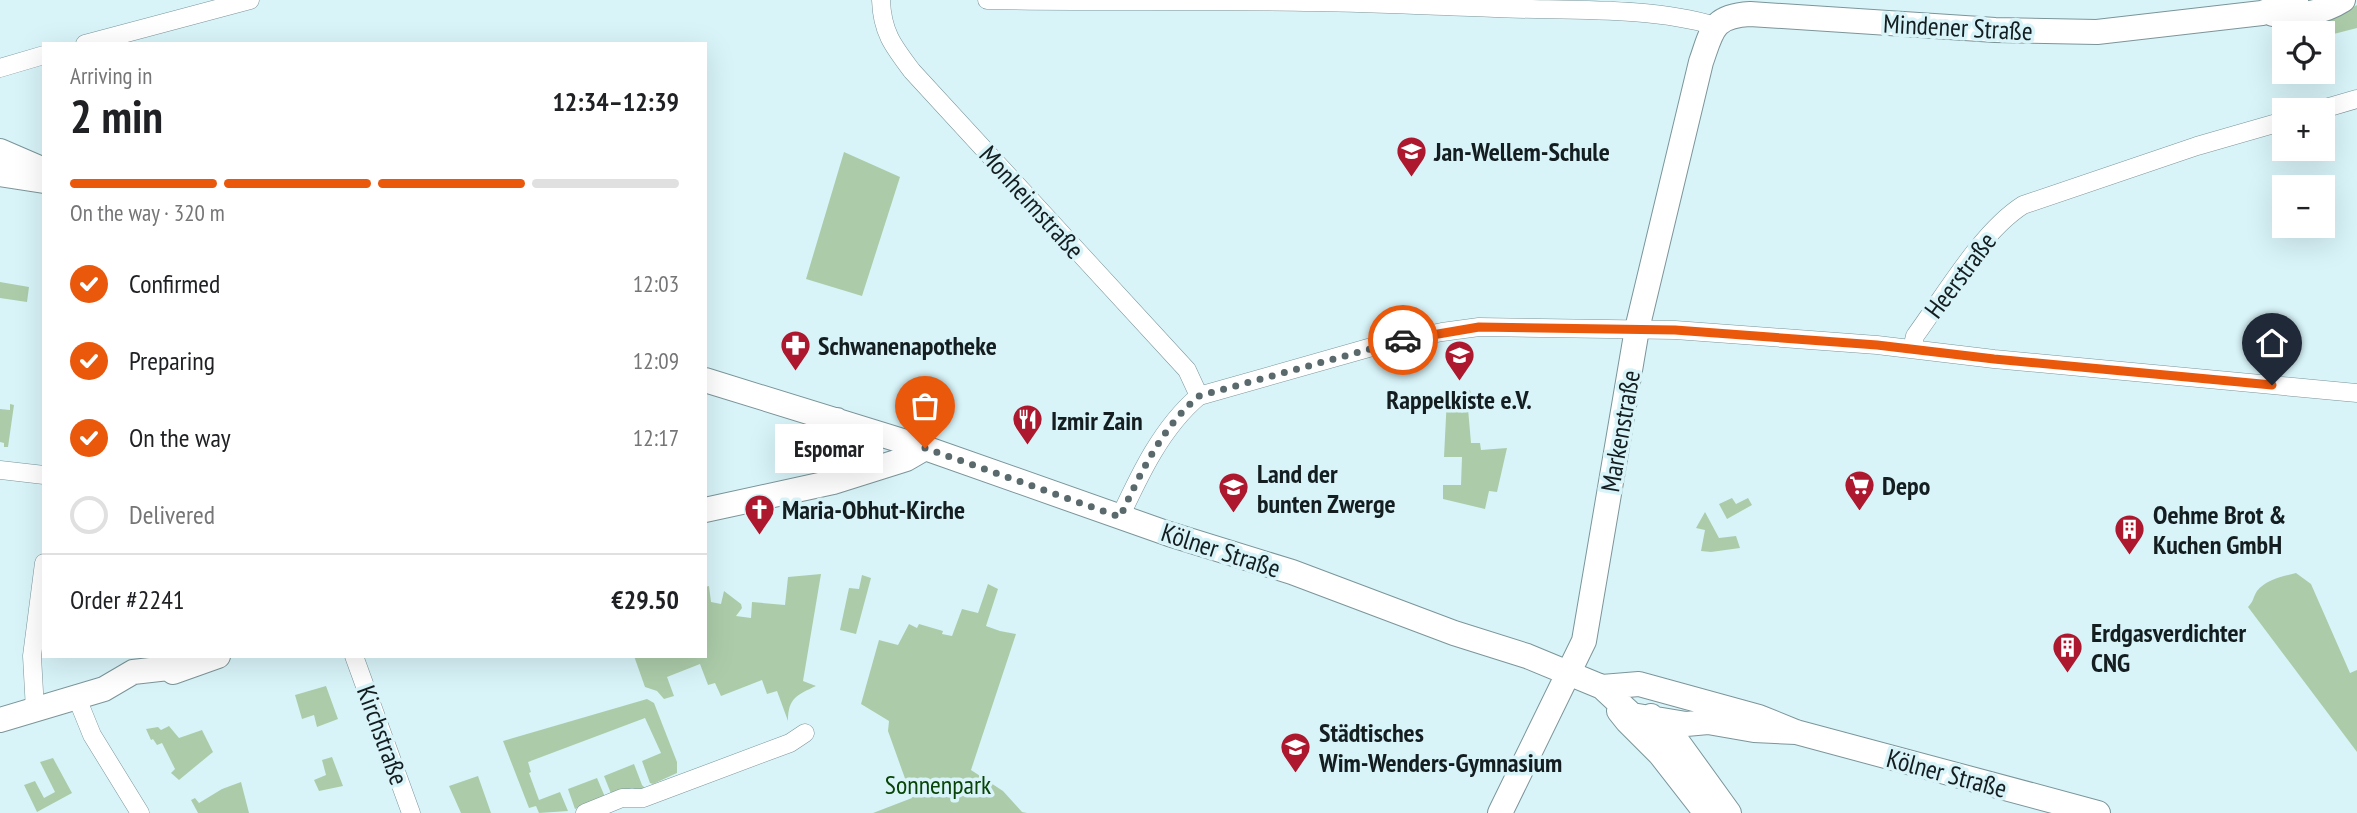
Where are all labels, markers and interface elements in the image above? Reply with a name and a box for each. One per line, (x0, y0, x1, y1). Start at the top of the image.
street label: Mindener Straße (1882, 7, 2034, 47)
map controls (2272, 21, 2335, 238)
button: locate (2272, 21, 2335, 84)
text: Arriving in (70, 61, 152, 90)
text: 12:34–12:39 (552, 85, 679, 118)
text: 2 min (70, 86, 163, 146)
button: + (2272, 98, 2335, 161)
school or university icon: Jan-Wellem-Schule (1394, 134, 1428, 178)
place label: Jan-Wellem-Schule (1433, 135, 1610, 168)
street label: Monheimstraße (973, 139, 1091, 265)
button: − (2272, 175, 2335, 238)
text: On the way · 320 m (70, 198, 225, 227)
street label: Heerstraße (1917, 225, 2003, 325)
icon: check (70, 265, 108, 303)
text: Confirmed (129, 267, 220, 300)
text: 12:03 (633, 269, 679, 298)
courier (1368, 305, 1438, 375)
pin (2242, 313, 2302, 385)
icon: car (1384, 321, 1422, 359)
icon: home (2253, 324, 2291, 362)
pharmacy icon: Schwanenapotheke (778, 328, 812, 372)
place label: Schwanenapotheke (818, 329, 997, 362)
school or university icon: Rappelkiste e.V. (1442, 339, 1476, 383)
icon: check (70, 342, 108, 380)
text: Preparing (129, 344, 215, 377)
text: 12:09 (633, 346, 679, 375)
street label: Markenstraße (1593, 368, 1647, 494)
pin (895, 376, 955, 448)
place label: Rappelkiste e.V. (1386, 383, 1532, 416)
icon: bag (906, 387, 944, 425)
restaurant icon: Izmir Zain (1011, 403, 1045, 447)
place label: Izmir Zain (1051, 404, 1143, 437)
icon: check (70, 419, 108, 457)
text: On the way (129, 421, 231, 454)
text: 12:17 (633, 423, 679, 452)
callout: Espomar (774, 424, 883, 472)
text: Espomar (794, 434, 864, 463)
place label: Land der bunten Zwerge (1257, 457, 1396, 520)
supermarket icon: Depo (1842, 468, 1876, 512)
place label: Depo (1882, 469, 1930, 502)
school or university icon: Land der bunten Zwerge (1217, 471, 1251, 515)
church icon: Maria-Obhut-Kirche (742, 492, 776, 536)
place label: Maria-Obhut-Kirche (782, 493, 965, 526)
text: Delivered (129, 498, 215, 531)
place label: Oehme Brot & Kuchen GmbH (2153, 498, 2286, 561)
building icon: Oehme Brot & Kuchen GmbH (2113, 512, 2147, 556)
street label: Kölner Straße (1157, 515, 1285, 585)
text: Order #2241 (70, 583, 185, 616)
text: €29.50 (611, 583, 679, 616)
place label: Erdgasverdichter CNG (2091, 616, 2247, 679)
building icon: Erdgasverdichter CNG (2051, 630, 2085, 674)
street label: Kirchstraße (350, 681, 416, 789)
place label: Städtisches Wim-Wenders-Gymnasium (1318, 716, 1562, 779)
school or university icon: Städtisches Wim-Wenders-Gymnasium (1279, 730, 1313, 774)
street label: Kölner Straße (1883, 741, 2011, 805)
park label: Sonnenpark (885, 768, 991, 801)

